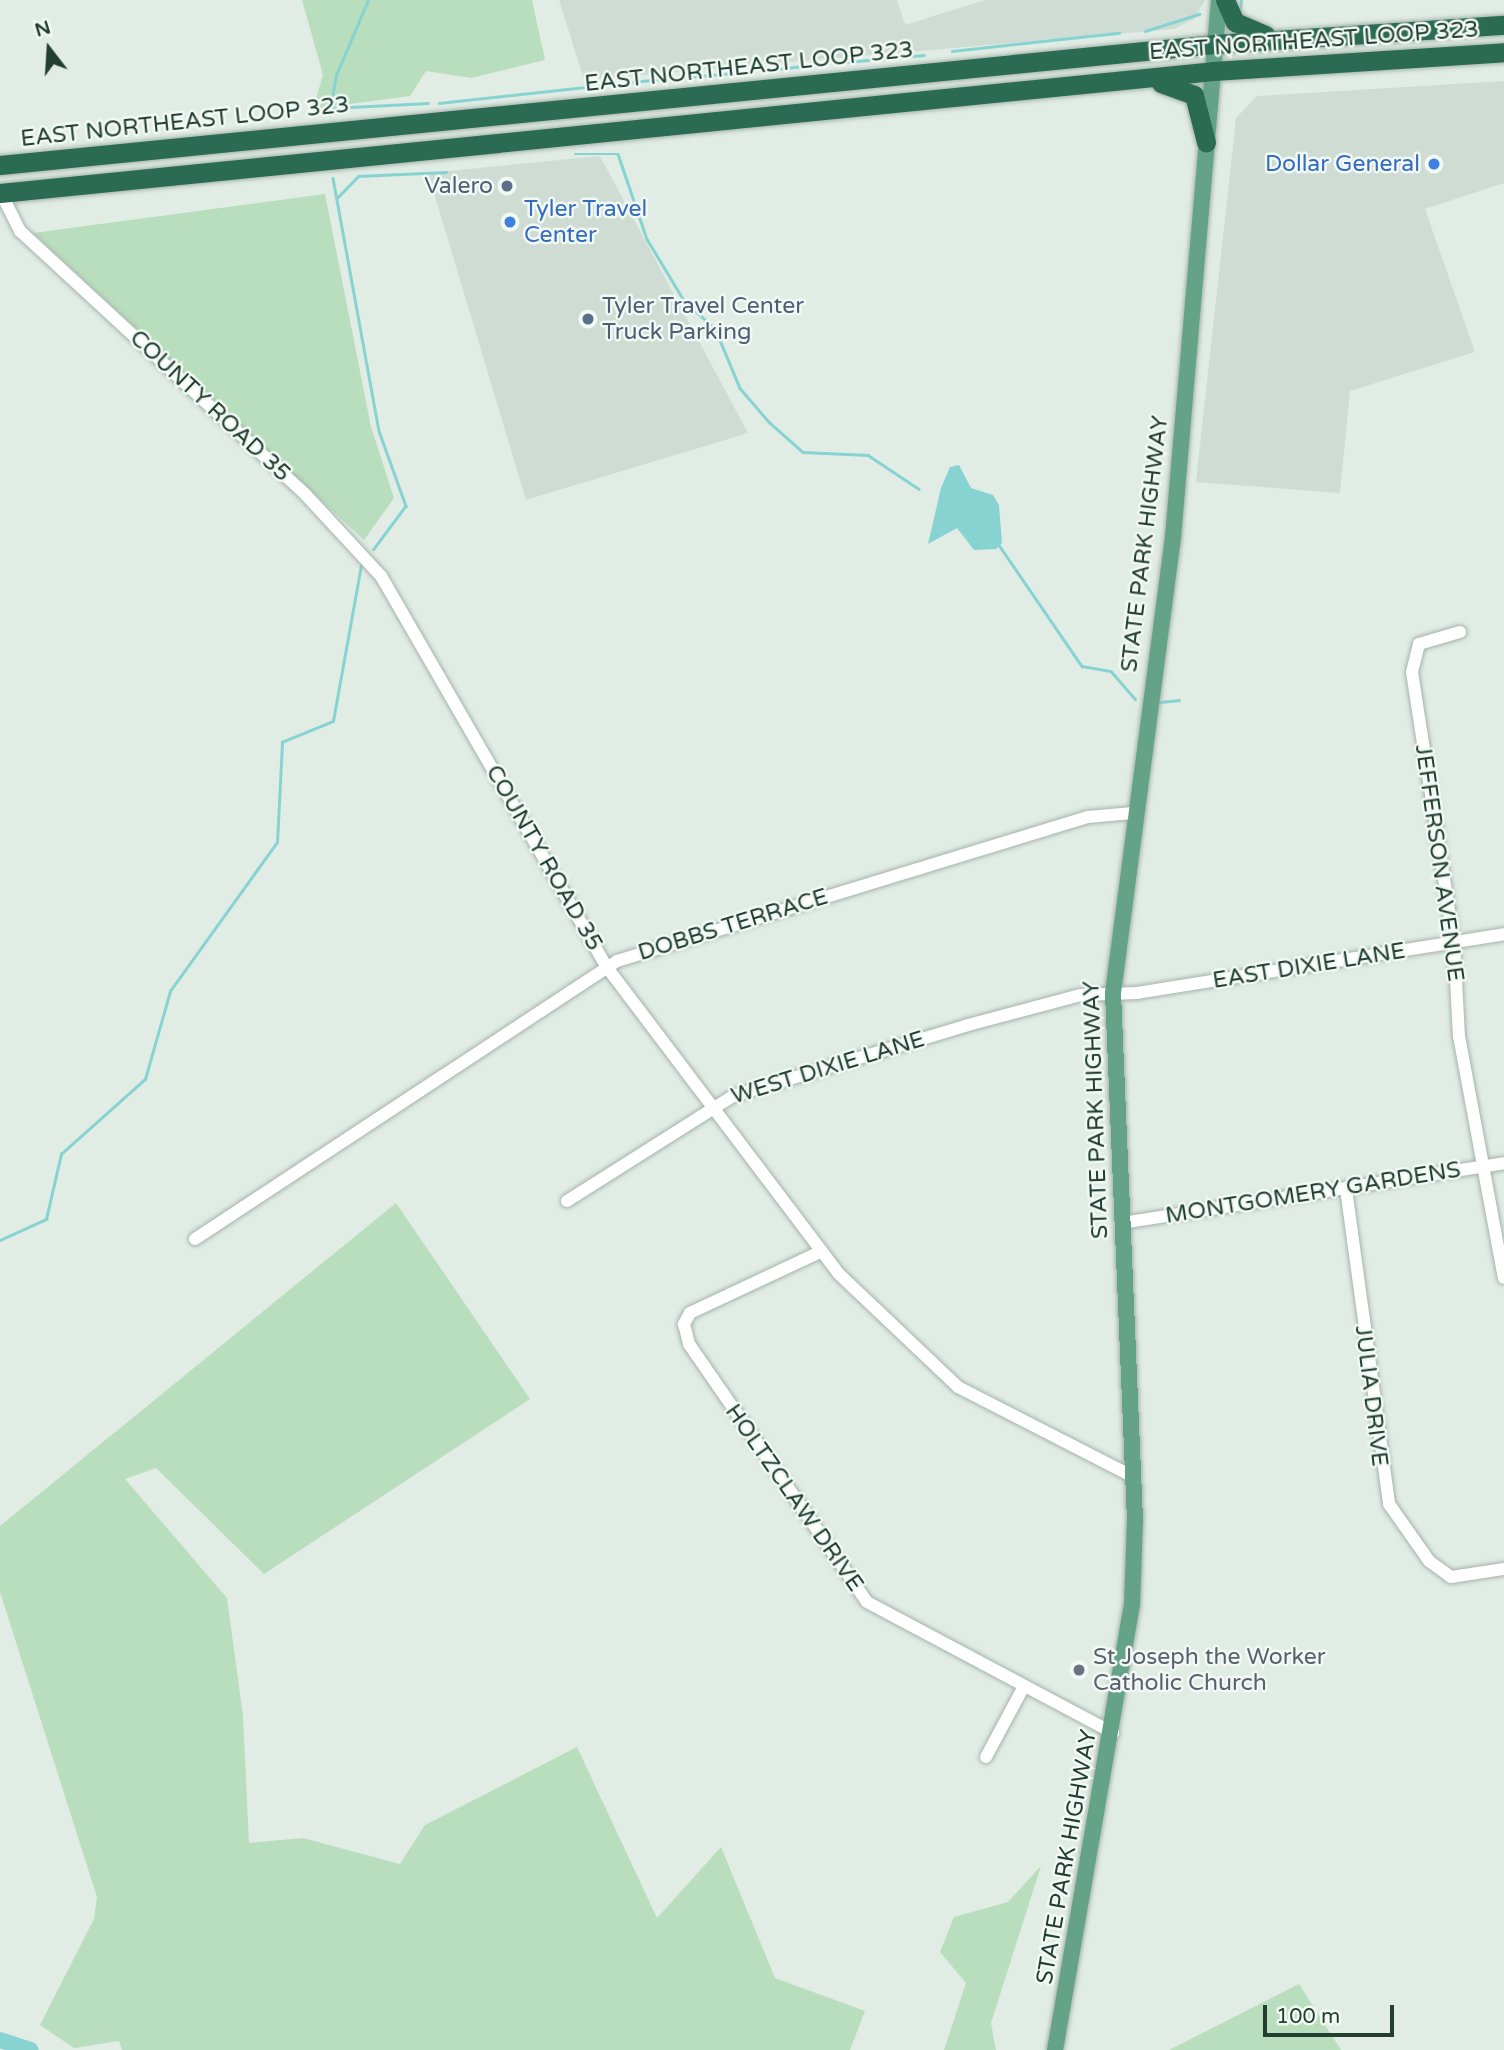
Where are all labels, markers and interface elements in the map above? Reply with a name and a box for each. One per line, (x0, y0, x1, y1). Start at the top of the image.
north arrow (14, 14, 84, 84)
text: N (32, 16, 53, 42)
street label: EAST NORTHEAST LOOP 323 (1148, 16, 1480, 66)
street label: EAST NORTHEAST LOOP 323 (583, 36, 915, 98)
street label: EAST NORTHEAST LOOP 323 (19, 91, 351, 153)
place label: Dollar General (1265, 150, 1420, 178)
marker: Dollar General (1426, 156, 1442, 172)
place label: Valero (424, 172, 493, 200)
marker: Valero (499, 178, 515, 194)
place label: Tyler Travel Center (524, 195, 647, 249)
marker: Tyler Travel Center (502, 214, 518, 230)
place label: Tyler Travel Center Truck Parking (602, 292, 804, 346)
marker: Tyler Travel Center Truck Parking (580, 311, 596, 327)
street label: COUNTY ROAD 35 (124, 324, 296, 488)
street label: STATE PARK HIGHWAY (1116, 414, 1174, 674)
street label: JEFFERSON AVENUE (1409, 743, 1469, 983)
street label: COUNTY ROAD 35 (480, 760, 608, 956)
street label: DOBBS TERRACE (635, 883, 831, 967)
street label: EAST DIXIE LANE (1211, 937, 1407, 995)
street label: STATE PARK HIGHWAY (1078, 981, 1114, 1239)
street label: WEST DIXIE LANE (728, 1025, 928, 1111)
street label: MONTGOMERY GARDENS (1163, 1156, 1463, 1230)
street label: JULIA DRIVE (1349, 1324, 1393, 1468)
street label: HOLTZCLAW DRIVE (719, 1399, 869, 1597)
place label: St Joseph the Worker Catholic Church (1093, 1643, 1326, 1697)
marker: St Joseph the Worker Catholic Church (1071, 1662, 1087, 1678)
street label: STATE PARK HIGHWAY (1031, 1728, 1103, 1986)
scale bar (1266, 1990, 1397, 2034)
text: 100 m (1276, 2004, 1340, 2029)

